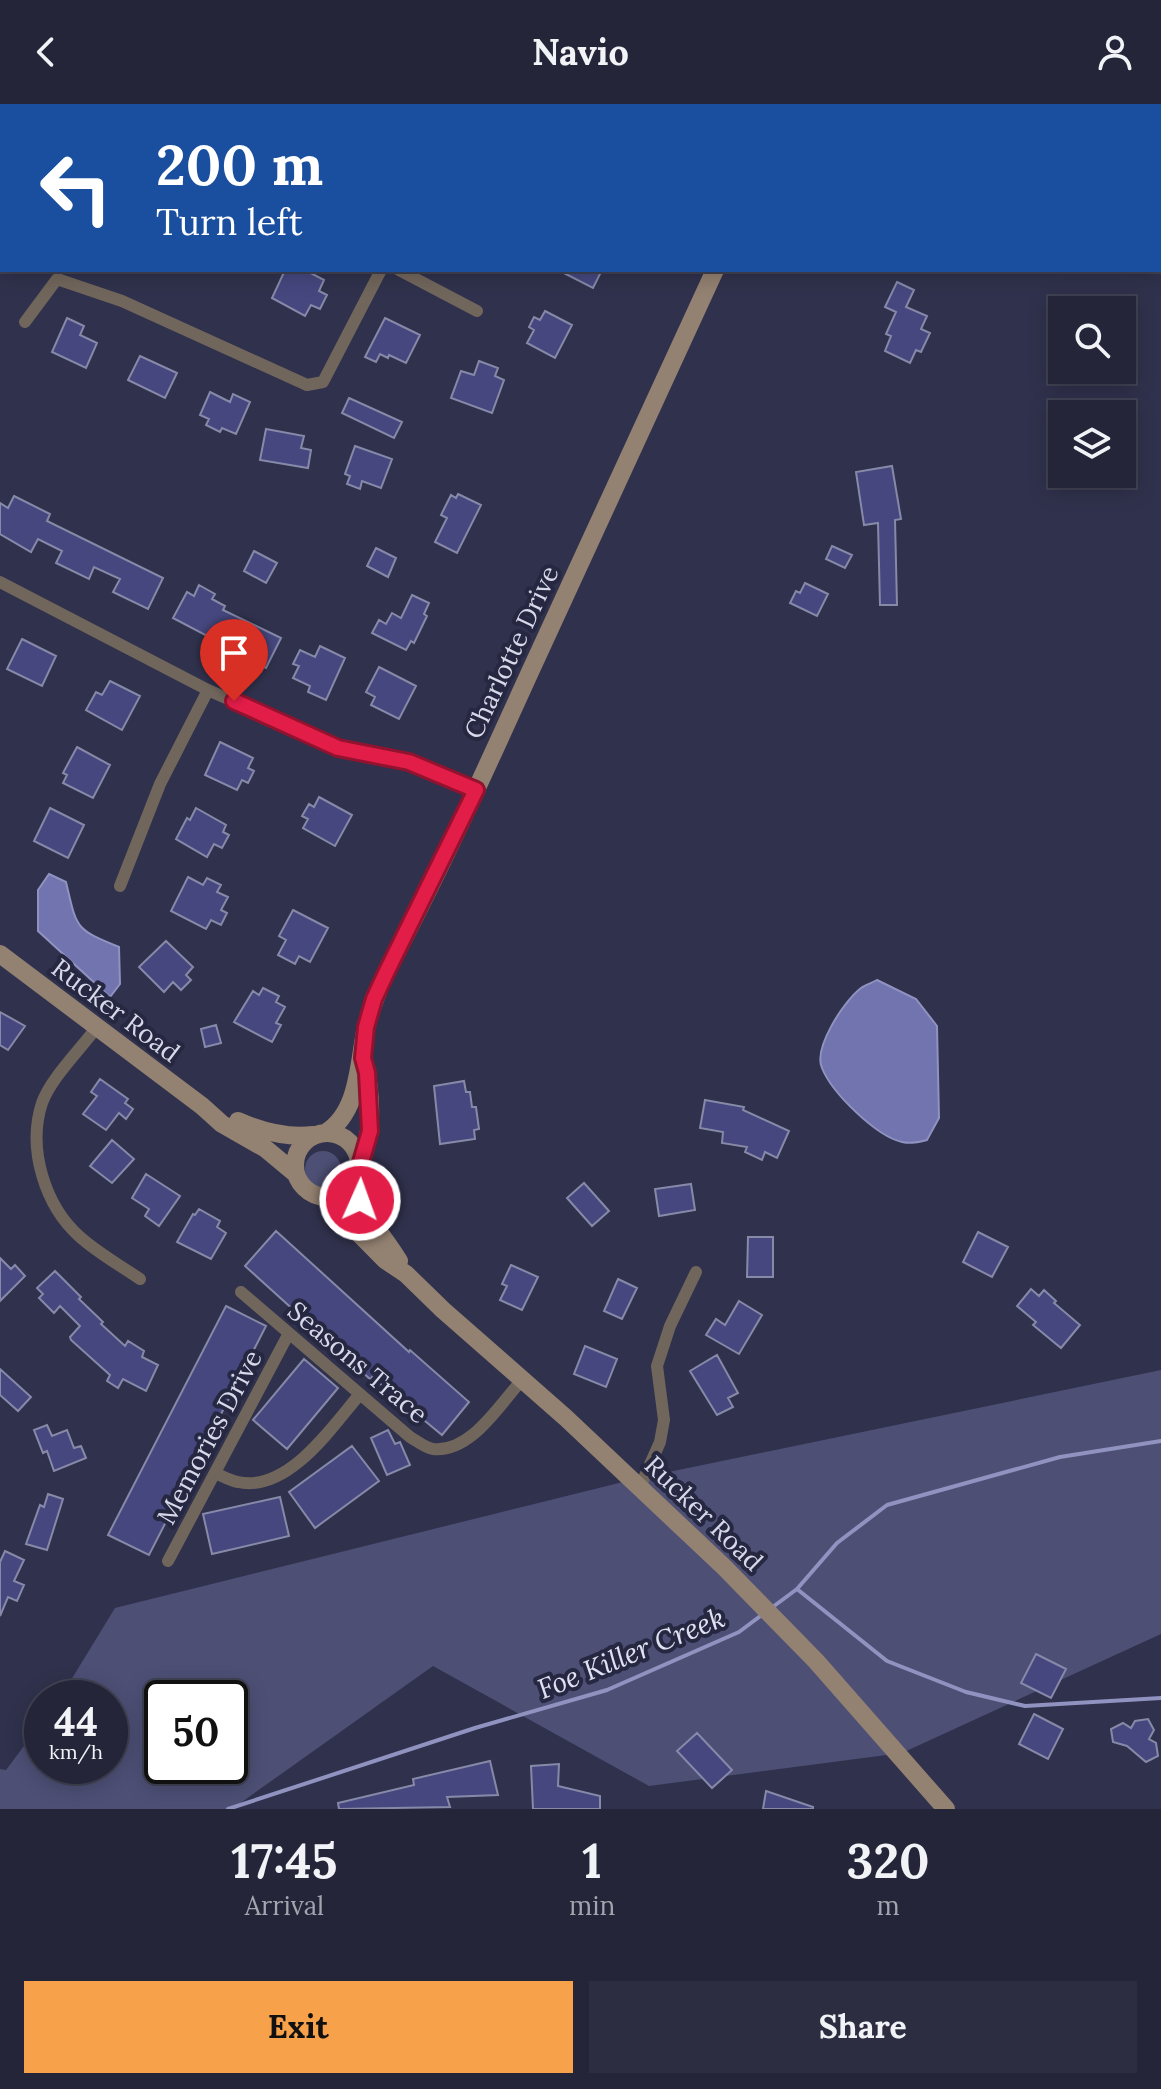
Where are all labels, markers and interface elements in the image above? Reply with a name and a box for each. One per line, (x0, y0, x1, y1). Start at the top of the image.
text: Navio (532, 29, 629, 75)
icon: back (24, 30, 68, 74)
icon: person (1093, 30, 1137, 74)
text: 200 m (156, 129, 323, 200)
icon: left (24, 136, 128, 240)
text: Turn left (156, 199, 303, 245)
map controls (1048, 296, 1136, 488)
button: search (1048, 296, 1136, 384)
button: layers (1048, 400, 1136, 488)
street label: Charlotte Drive (457, 560, 565, 744)
pin (200, 619, 268, 701)
icon: arrive (212, 631, 256, 675)
street label: Rucker Road (45, 951, 187, 1069)
position arrow (318, 1158, 402, 1242)
street label: Seasons Trace (281, 1294, 435, 1430)
street label: Memories Drive (149, 1344, 269, 1530)
street label: Rucker Road (638, 1448, 770, 1578)
water label: Foe Killer Creek (532, 1599, 730, 1707)
speed limit sign: 50 (144, 1680, 248, 1784)
text: 44 (54, 1696, 98, 1747)
text: km/h (49, 1739, 103, 1764)
text: 17:45 (231, 1830, 338, 1891)
text: 1 (582, 1830, 602, 1891)
text: 320 (847, 1830, 930, 1891)
text: Arrival (245, 1889, 324, 1922)
text: min (569, 1889, 615, 1922)
text: m (876, 1889, 900, 1922)
button: Exit (24, 1981, 573, 2073)
button: Share (589, 1981, 1137, 2073)

